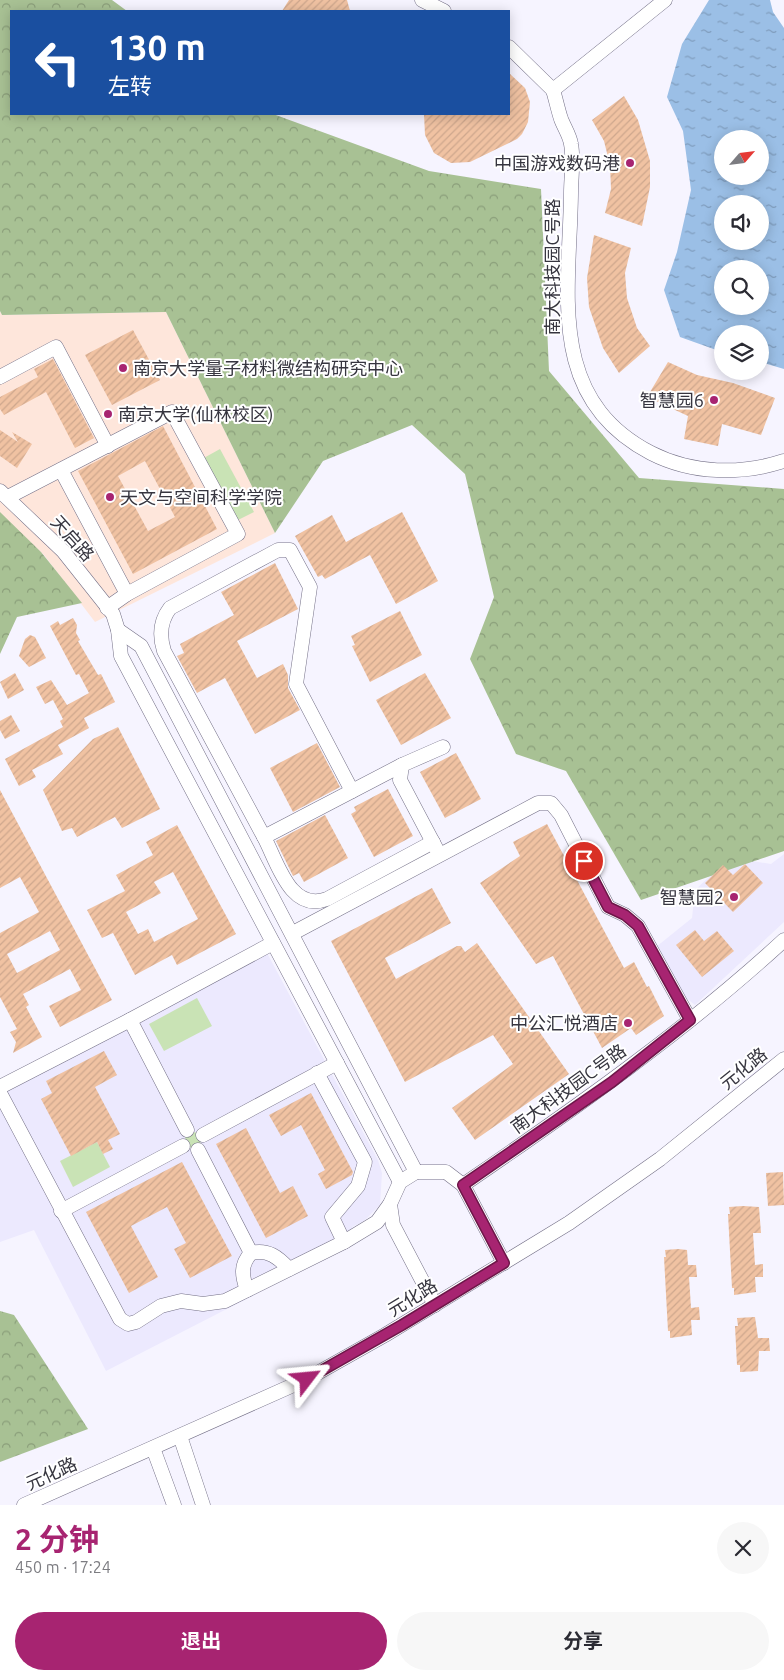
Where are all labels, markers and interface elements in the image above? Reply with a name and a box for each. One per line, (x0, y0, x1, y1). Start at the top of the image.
text: 130 m (108, 27, 206, 67)
icon: left (25, 30, 90, 95)
text: 左转 (108, 73, 152, 98)
north arrow (714, 130, 769, 185)
map controls (714, 130, 769, 380)
place label: 中国游戏数码港 (494, 153, 620, 173)
marker: 中国游戏数码港 (624, 157, 636, 169)
button: sound (714, 195, 769, 250)
street label: 南大科技园C号路 (542, 198, 562, 336)
button: search (714, 260, 769, 315)
button: layers (714, 325, 769, 380)
place label: 南京大学量子材料微结构研究中心 (133, 358, 403, 378)
marker: 南京大学量子材料微结构研究中心 (117, 362, 129, 374)
place label: 智慧园6 (640, 390, 704, 410)
marker: 智慧园6 (708, 394, 720, 406)
place label: 南京大学(仙林校区) (118, 404, 273, 425)
marker: 南京大学(仙林校区) (102, 408, 114, 420)
place label: 天文与空间科学学院 (120, 487, 282, 507)
marker: 天文与空间科学学院 (104, 491, 116, 503)
street label: 天启路 (48, 511, 98, 565)
pin (563, 840, 605, 882)
icon: arrive (570, 847, 598, 875)
place label: 智慧园2 (660, 887, 724, 907)
marker: 智慧园2 (728, 891, 740, 903)
place label: 中公汇悦酒店 (510, 1013, 618, 1033)
marker: 中公汇悦酒店 (622, 1017, 634, 1029)
street label: 南大科技园C号路 (507, 1040, 629, 1136)
street label: 元化路 (716, 1043, 770, 1093)
street label: 元化路 (384, 1275, 440, 1319)
position arrow (280, 1352, 332, 1404)
street label: 元化路 (22, 1453, 80, 1493)
text: 2 分钟 (15, 1522, 99, 1556)
button: close (717, 1522, 769, 1574)
text: 450 m · 17:24 (15, 1558, 111, 1576)
button: 退出 (15, 1612, 387, 1670)
button: 分享 (397, 1612, 769, 1670)

